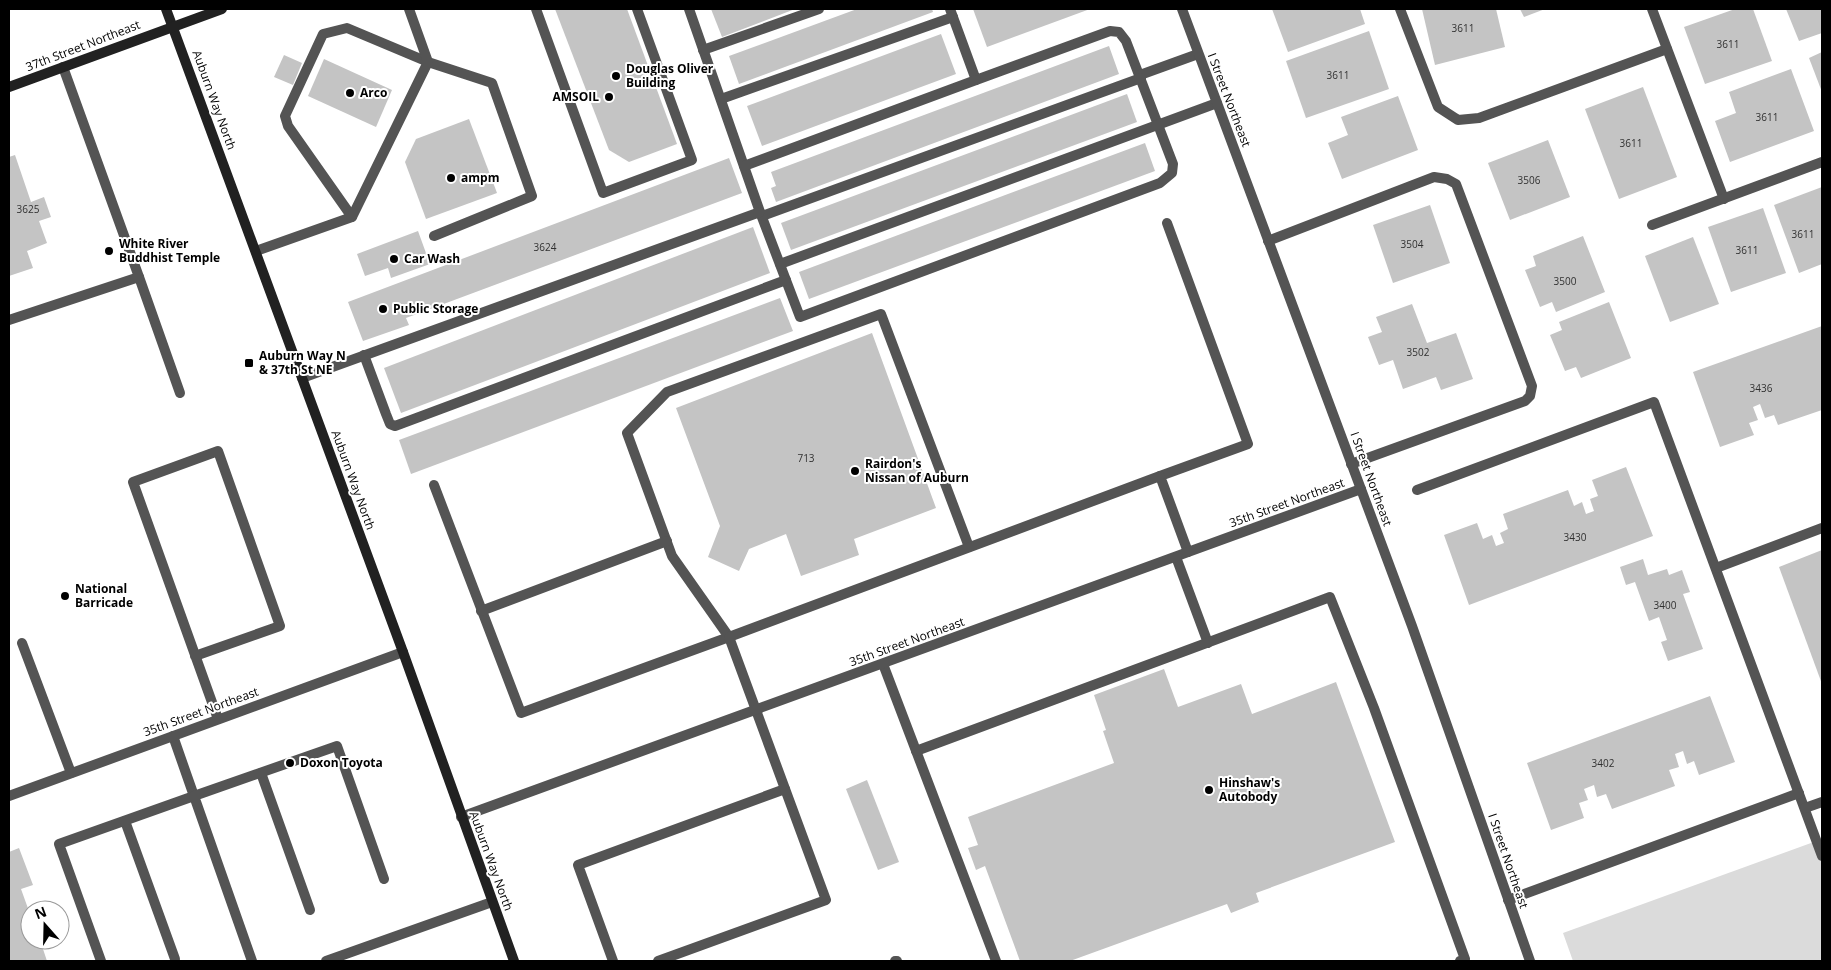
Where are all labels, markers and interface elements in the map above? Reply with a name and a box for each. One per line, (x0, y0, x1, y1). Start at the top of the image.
street label: 37th Street Northeast (23, 16, 142, 75)
house number: 3611 (1452, 21, 1474, 35)
house number: 3611 (1717, 37, 1739, 51)
street label: Auburn Way North (189, 48, 240, 152)
street label: I Street Northeast (1204, 50, 1255, 149)
place label: Douglas Oliver Building (626, 60, 714, 91)
house number: 3611 (1327, 68, 1349, 82)
marker: Douglas Oliver Building (610, 70, 622, 82)
place label: Arco (360, 84, 387, 101)
marker: Arco (344, 87, 356, 99)
place label: AMSOIL (552, 88, 599, 105)
marker: AMSOIL (603, 91, 615, 103)
house number: 3611 (1756, 110, 1778, 124)
house number: 3611 (1620, 136, 1642, 150)
place label: ampm (461, 169, 499, 186)
marker: ampm (445, 172, 457, 184)
house number: 3506 (1518, 173, 1541, 187)
house number: 3625 (17, 202, 40, 216)
house number: 3611 (1792, 227, 1814, 241)
place label: White River Buddhist Temple (119, 235, 220, 266)
house number: 3504 (1401, 237, 1424, 251)
house number: 3624 (534, 240, 557, 254)
house number: 3611 (1736, 243, 1758, 257)
marker: White River Buddhist Temple (103, 245, 115, 257)
place label: Car Wash (404, 250, 460, 267)
marker: Car Wash (388, 253, 400, 265)
house number: 3500 (1554, 274, 1577, 288)
place label: Public Storage (393, 300, 478, 317)
marker: Public Storage (377, 303, 389, 315)
house number: 3502 (1407, 345, 1430, 359)
place label: Auburn Way N & 37th St NE (259, 347, 346, 378)
marker: Auburn Way N & 37th St NE (243, 357, 255, 369)
house number: 3436 (1750, 381, 1773, 395)
street label: Auburn Way North (328, 428, 379, 532)
street label: I Street Northeast (1346, 429, 1396, 528)
house number: 713 (797, 451, 815, 465)
place label: Rairdon's Nissan of Auburn (865, 455, 969, 486)
marker: Rairdon's Nissan of Auburn (849, 465, 861, 477)
street label: 35th Street Northeast (1227, 474, 1347, 531)
house number: 3430 (1564, 530, 1587, 544)
place label: National Barricade (75, 580, 133, 611)
marker: National Barricade (59, 590, 71, 602)
house number: 3400 (1654, 598, 1677, 612)
street label: 35th Street Northeast (847, 613, 967, 670)
street label: 35th Street Northeast (141, 683, 261, 740)
place label: Doxon Toyota (300, 754, 383, 771)
house number: 3402 (1592, 756, 1615, 770)
marker: Doxon Toyota (284, 757, 296, 769)
place label: Hinshaw's Autobody (1219, 774, 1280, 805)
marker: Hinshaw's Autobody (1203, 784, 1215, 796)
street label: Auburn Way North (466, 809, 517, 913)
street label: I Street Northeast (1484, 811, 1533, 911)
north arrow (20, 900, 70, 950)
text: N (32, 901, 49, 923)

